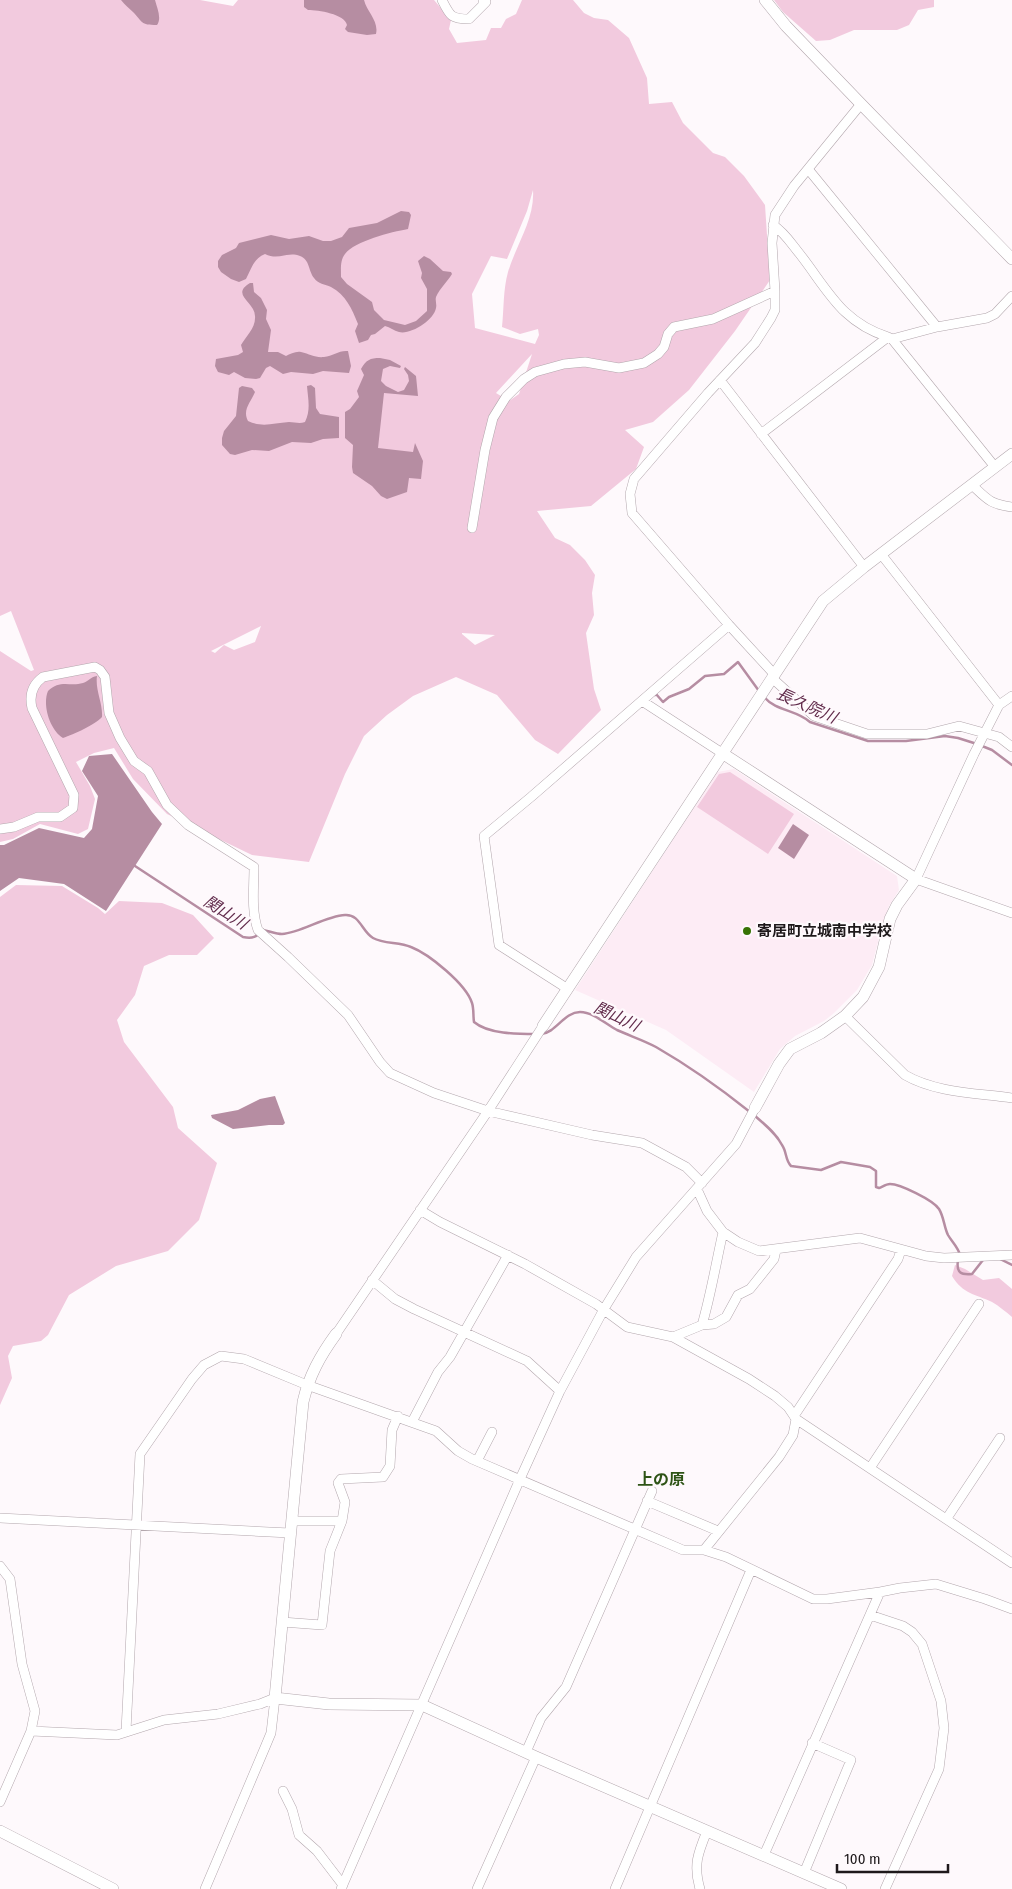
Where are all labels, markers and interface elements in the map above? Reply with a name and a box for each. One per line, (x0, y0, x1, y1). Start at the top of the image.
water label: 長久院川 (774, 684, 842, 728)
water label: 関山川 (200, 892, 253, 934)
place label: 寄居町立城南中学校 (757, 922, 892, 940)
marker: 寄居町立城南中学校 (741, 925, 753, 937)
water label: 関山川 (591, 998, 644, 1036)
district label: 上の原 (637, 1470, 685, 1489)
scale bar (837, 1842, 948, 1874)
text: 100 m (844, 1850, 881, 1868)

